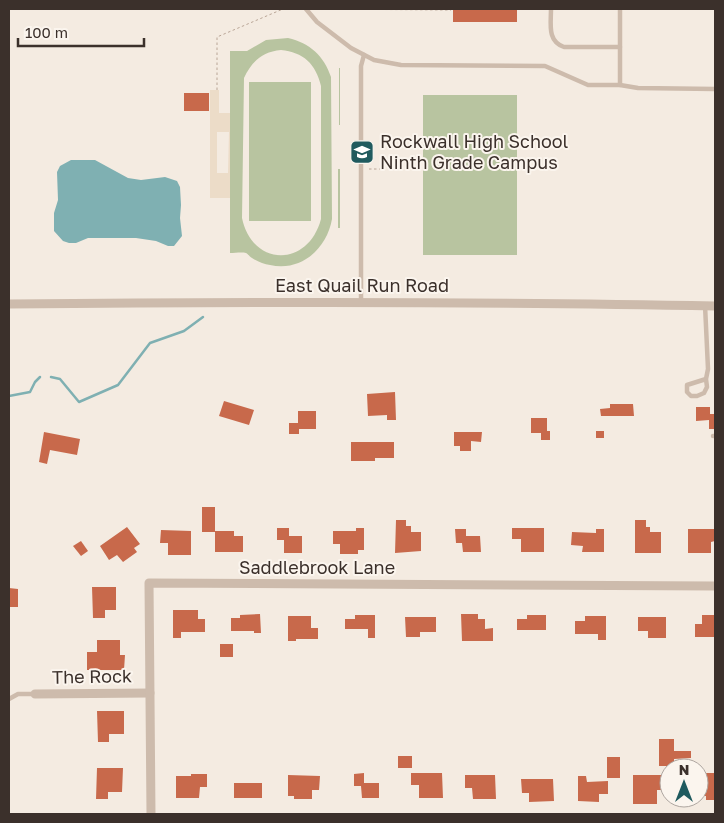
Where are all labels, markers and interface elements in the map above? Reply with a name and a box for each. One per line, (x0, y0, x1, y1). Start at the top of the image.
scale bar (18, 15, 144, 47)
text: 100 m (25, 23, 68, 41)
place label: Rockwall High School Ninth Grade Campus (380, 130, 569, 173)
school or university icon: Rockwall High School Ninth Grade Campus (349, 139, 375, 165)
street label: East Quail Run Road (275, 274, 449, 296)
street label: Saddlebrook Lane (239, 556, 395, 578)
street label: The Rock (52, 664, 132, 688)
north arrow (659, 758, 709, 808)
text: N (679, 761, 689, 778)

